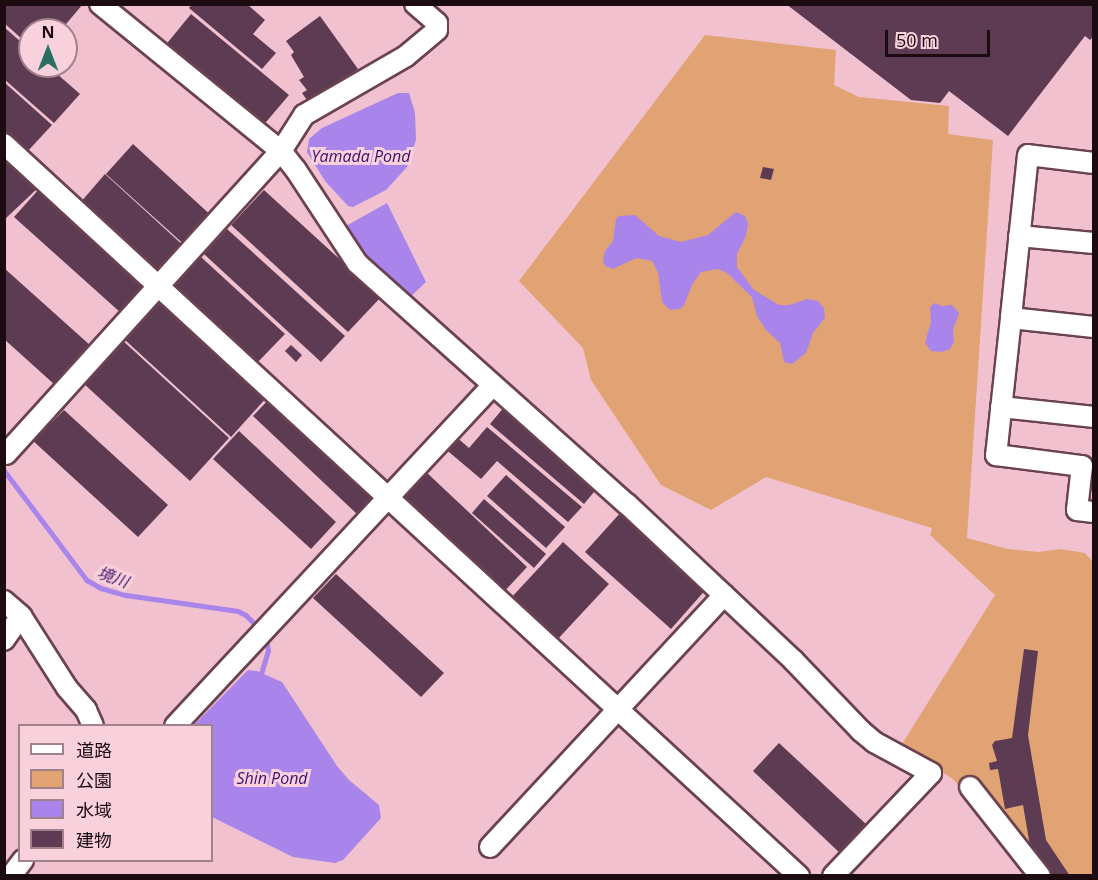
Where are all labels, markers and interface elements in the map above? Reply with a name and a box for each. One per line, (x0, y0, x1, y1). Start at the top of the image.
north arrow (18, 18, 78, 78)
scale bar (888, 18, 993, 56)
text: N (41, 21, 55, 43)
text: 50 m (896, 28, 938, 52)
water label: Yamada Pond (311, 146, 411, 166)
water label: 境川 (95, 563, 131, 591)
legend (18, 724, 213, 862)
text: 道路 (76, 738, 112, 762)
text: 公園 (76, 768, 112, 792)
water label: Shin Pond (236, 768, 308, 788)
text: 水域 (76, 798, 112, 822)
text: 建物 (76, 828, 112, 852)

